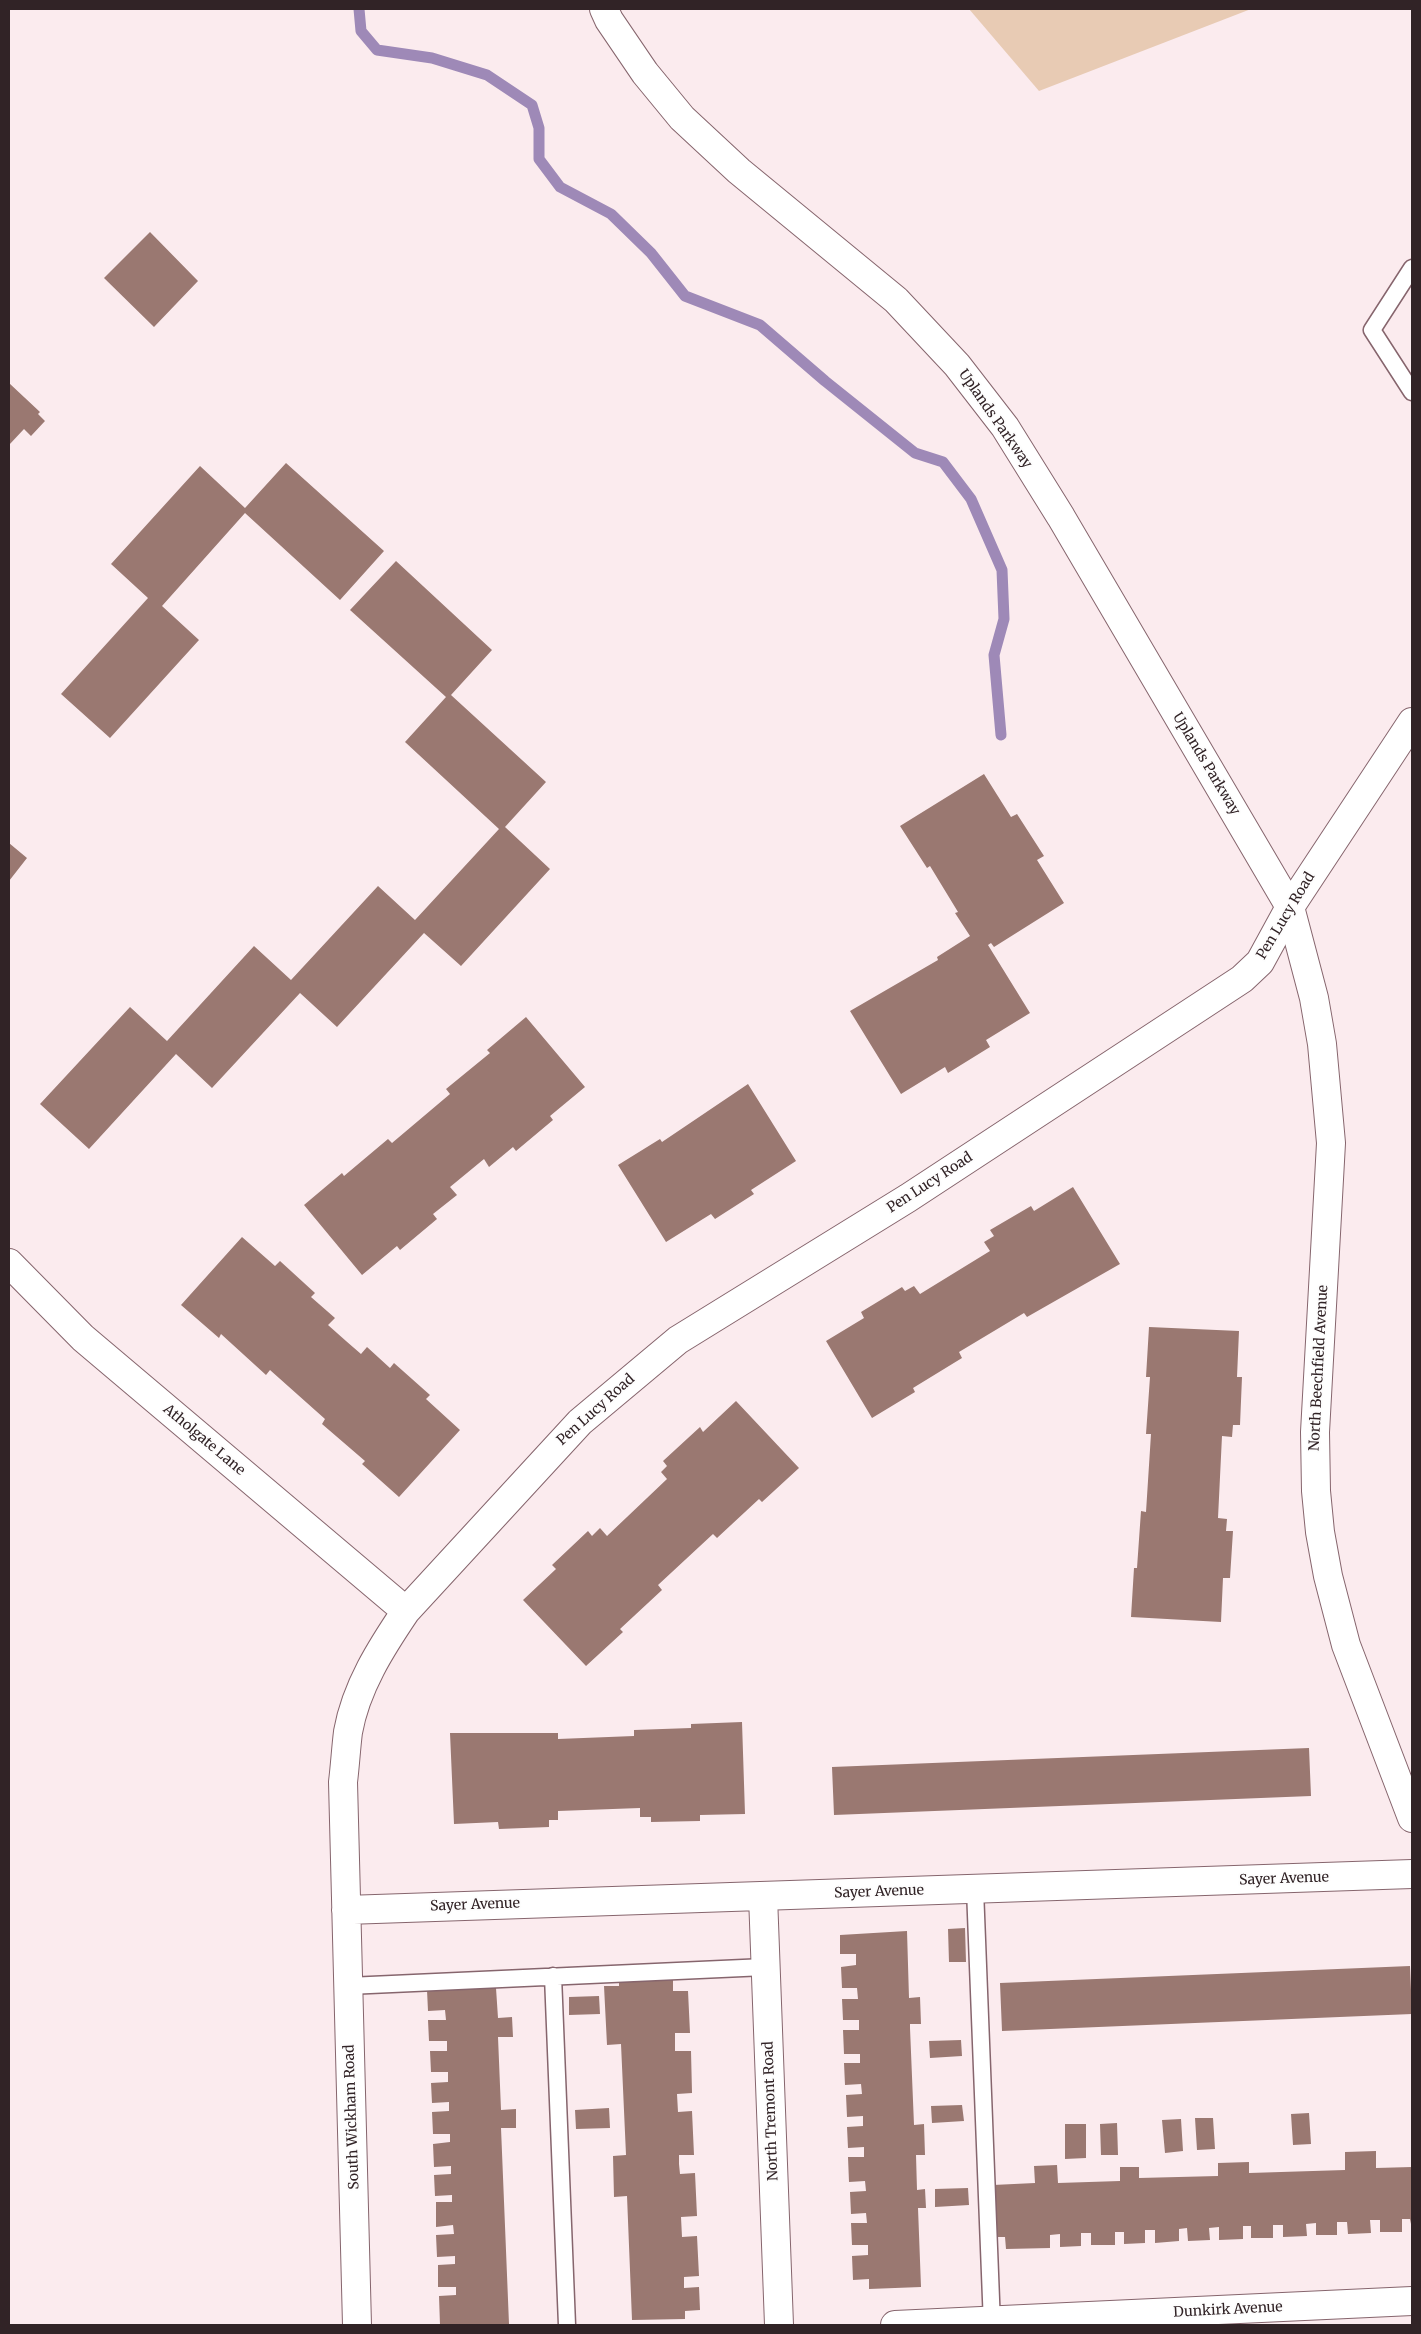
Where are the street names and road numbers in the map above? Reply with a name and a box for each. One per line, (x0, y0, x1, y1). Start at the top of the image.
street label: Uplands Parkway (955, 366, 1035, 472)
street label: Uplands Parkway (1169, 710, 1243, 818)
street label: Pen Lucy Road (1253, 869, 1319, 963)
street label: Pen Lucy Road (884, 1149, 976, 1217)
street label: North Beechfield Avenue (1306, 1284, 1332, 1452)
street label: Pen Lucy Road (554, 1371, 638, 1449)
street label: Atholgate Lane (160, 1401, 248, 1479)
street label: Sayer Avenue (1239, 1869, 1329, 1889)
street label: Sayer Avenue (834, 1882, 924, 1902)
street label: Sayer Avenue (430, 1895, 520, 1915)
street label: North Tremont Road (760, 2041, 782, 2181)
street label: South Wickham Road (341, 2044, 363, 2190)
street label: Dunkirk Avenue (1173, 2299, 1283, 2321)

